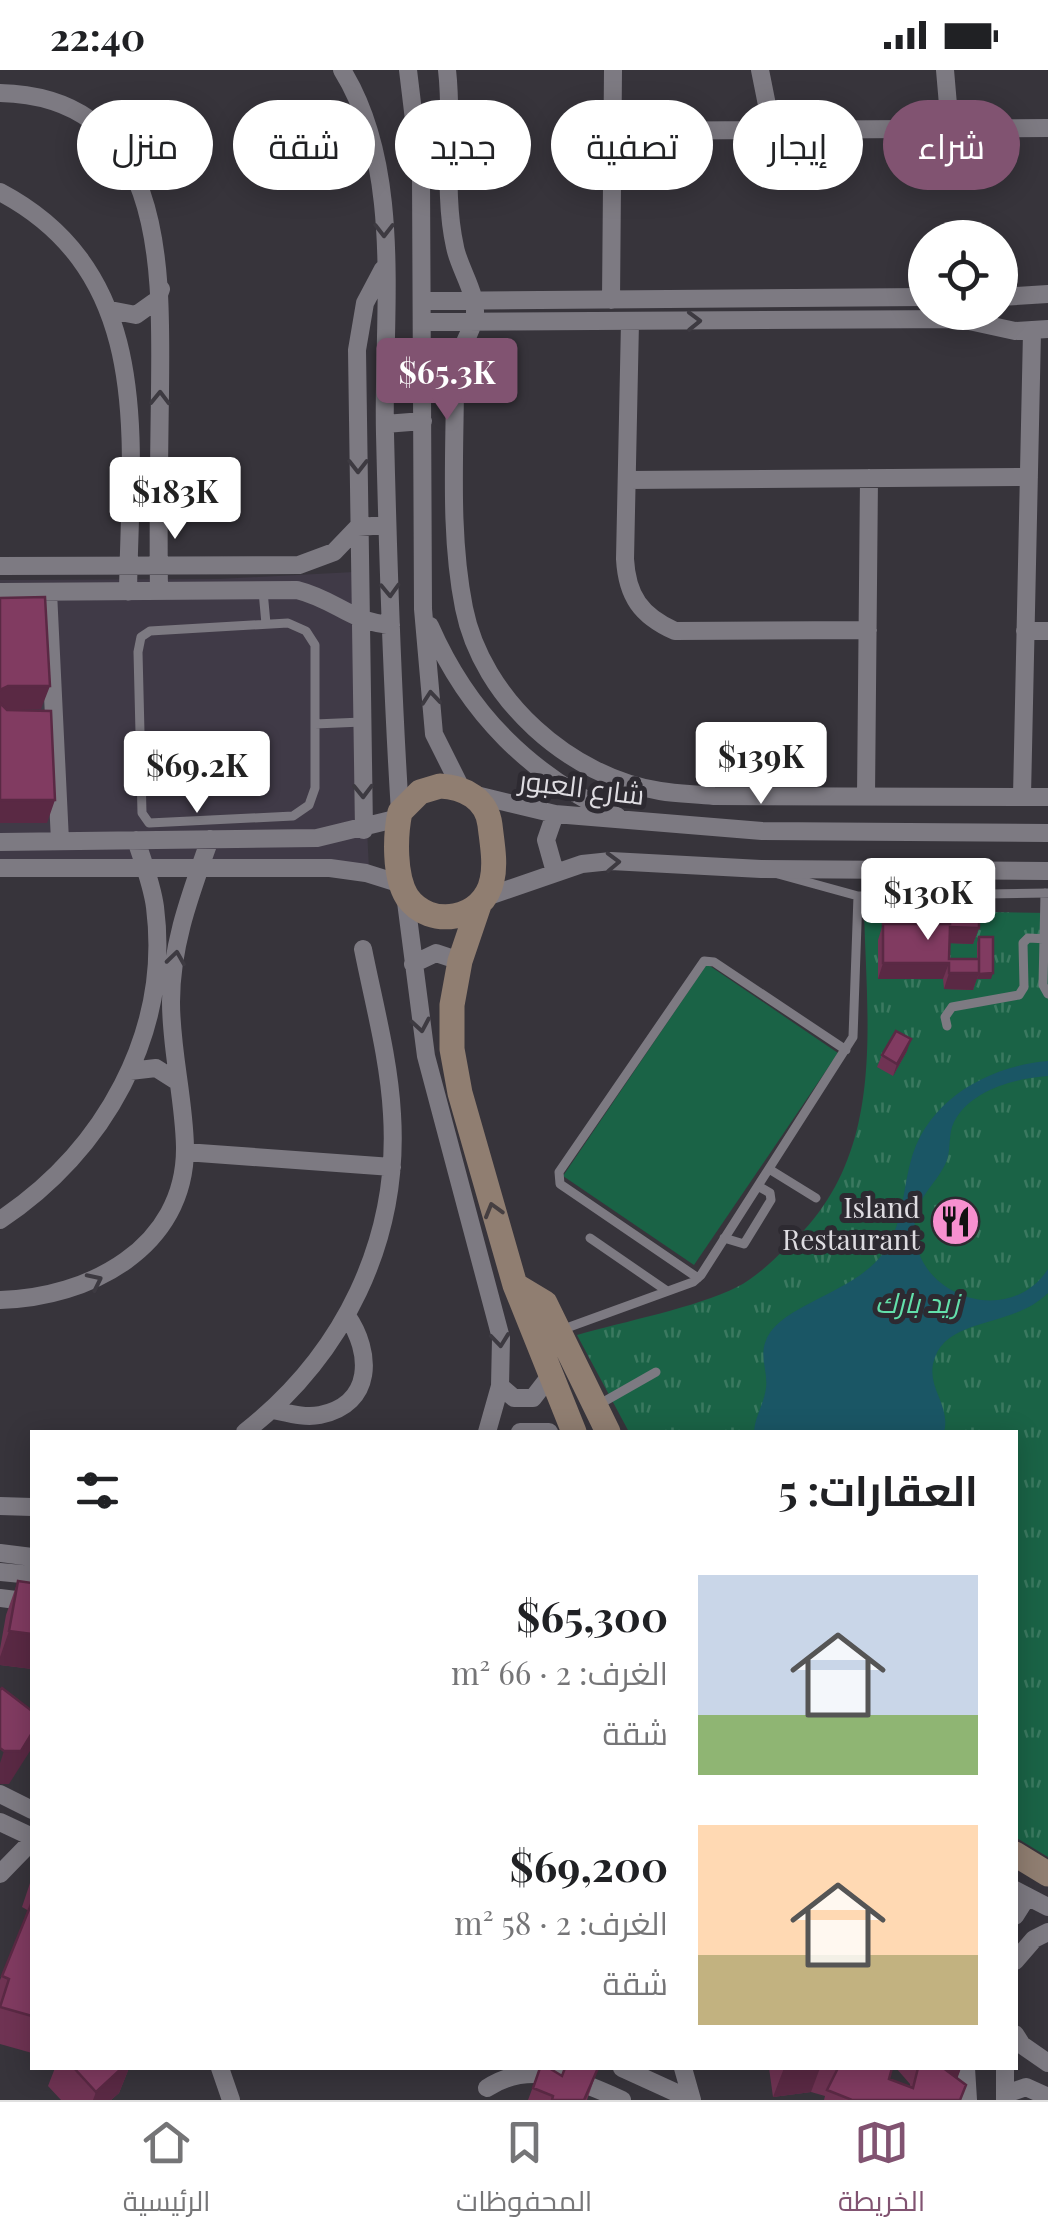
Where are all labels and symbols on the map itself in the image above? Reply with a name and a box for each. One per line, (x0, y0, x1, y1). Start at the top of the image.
one-way arrow (373, 222, 395, 238)
one-way arrow (688, 310, 703, 332)
pin: $65.3K (366, 338, 528, 423)
one-way arrow (149, 389, 171, 404)
pin: $183K (105, 457, 245, 542)
one-way arrow (347, 458, 369, 474)
one-way arrow (379, 582, 400, 598)
one-way arrow (420, 689, 442, 705)
pin: $139K (691, 722, 831, 807)
pin: $69.2K (116, 731, 278, 816)
street label: شارع العبور (515, 760, 647, 814)
one-way arrow (352, 784, 374, 799)
one-way arrow (605, 852, 621, 873)
pin: $130K (858, 858, 998, 943)
one-way arrow (165, 950, 186, 966)
one-way arrow (410, 1017, 431, 1033)
place label: Island Restaurant (782, 1188, 921, 1257)
restaurant icon: Island Restaurant (929, 1196, 981, 1248)
one-way arrow (484, 1202, 505, 1219)
one-way arrow (84, 1274, 102, 1294)
park label: زيد بارك (875, 1283, 963, 1320)
one-way arrow (488, 1332, 510, 1348)

